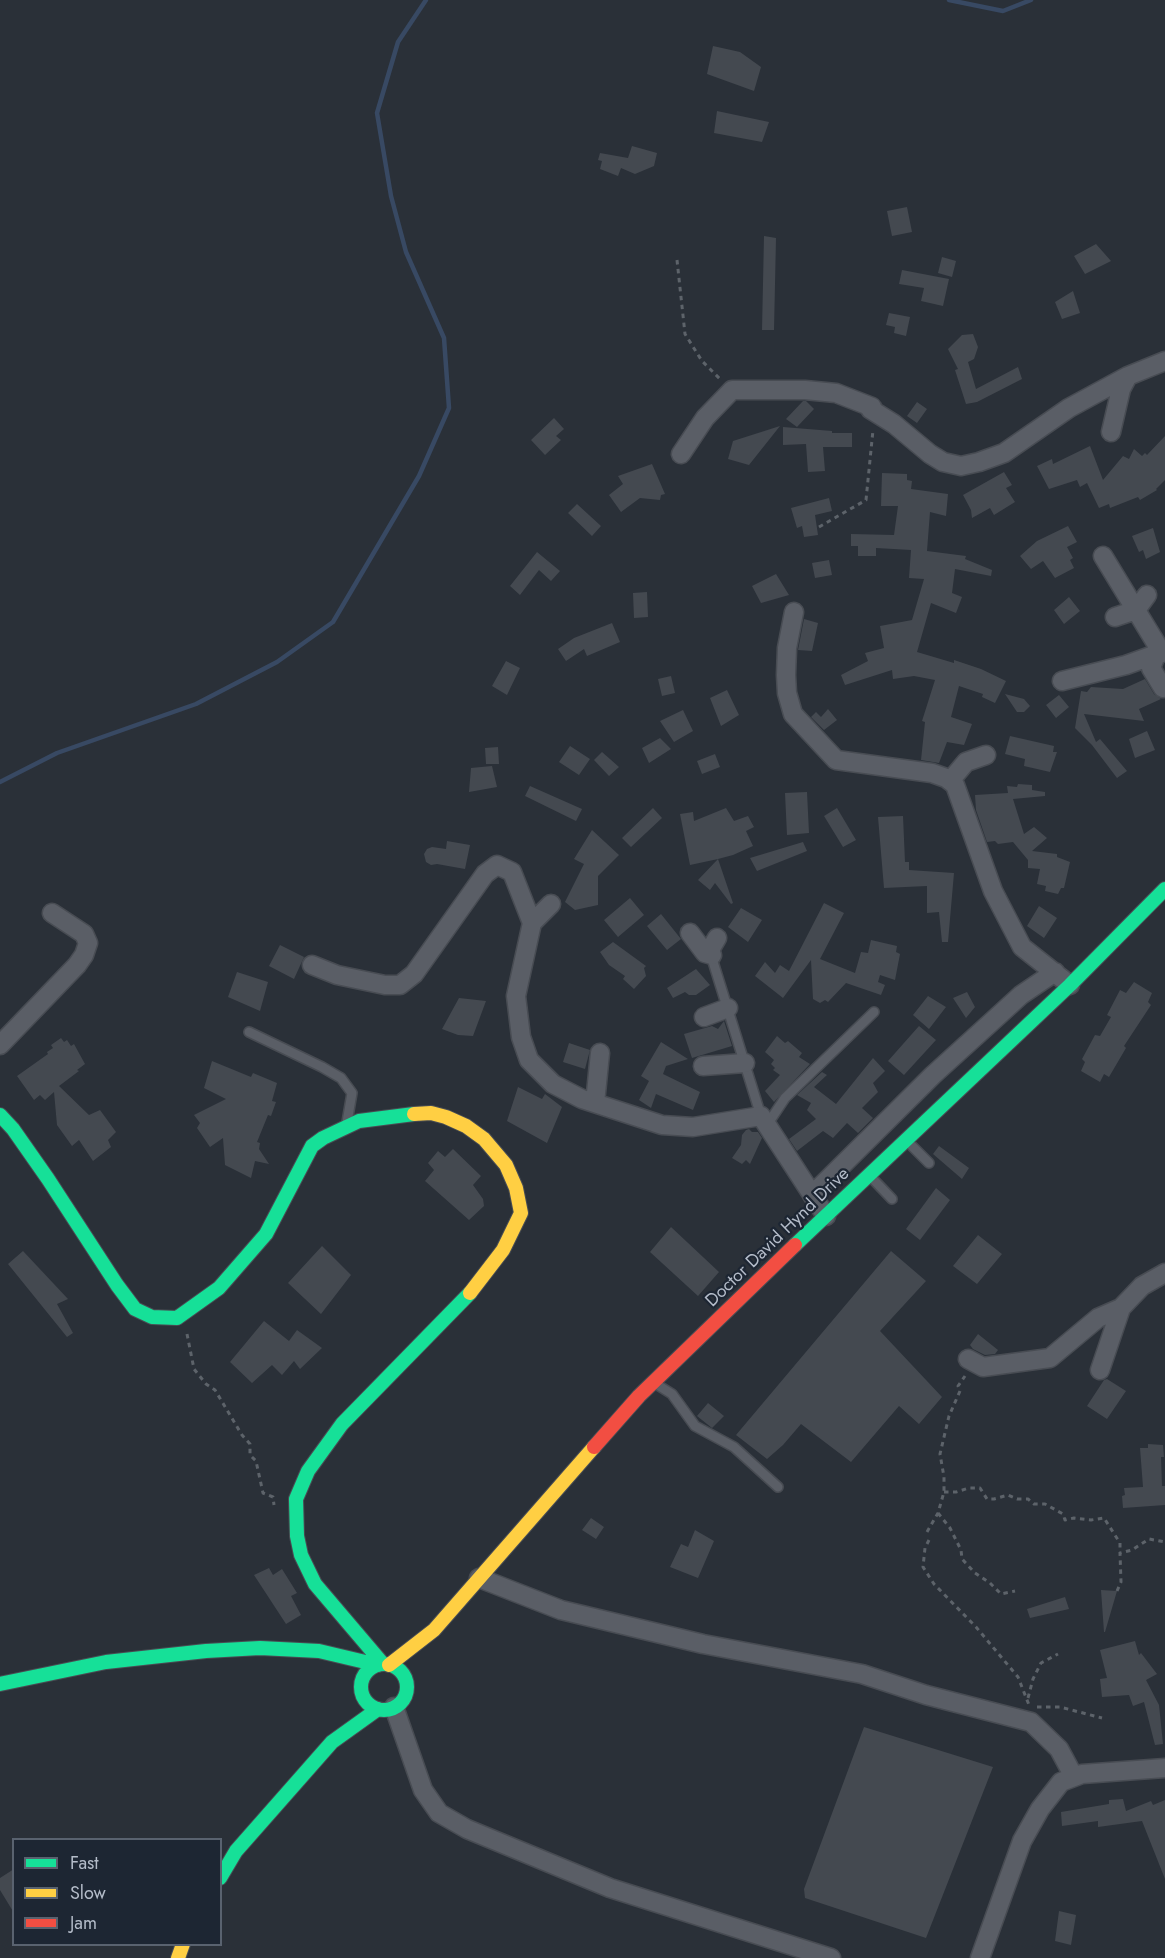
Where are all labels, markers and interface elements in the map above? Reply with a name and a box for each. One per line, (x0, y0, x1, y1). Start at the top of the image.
street label: Doctor David Hynd Drive (702, 1164, 854, 1312)
legend (12, 1838, 222, 1946)
text: Fast (70, 1850, 99, 1876)
text: Slow (70, 1880, 106, 1906)
text: Jam (70, 1910, 97, 1936)

